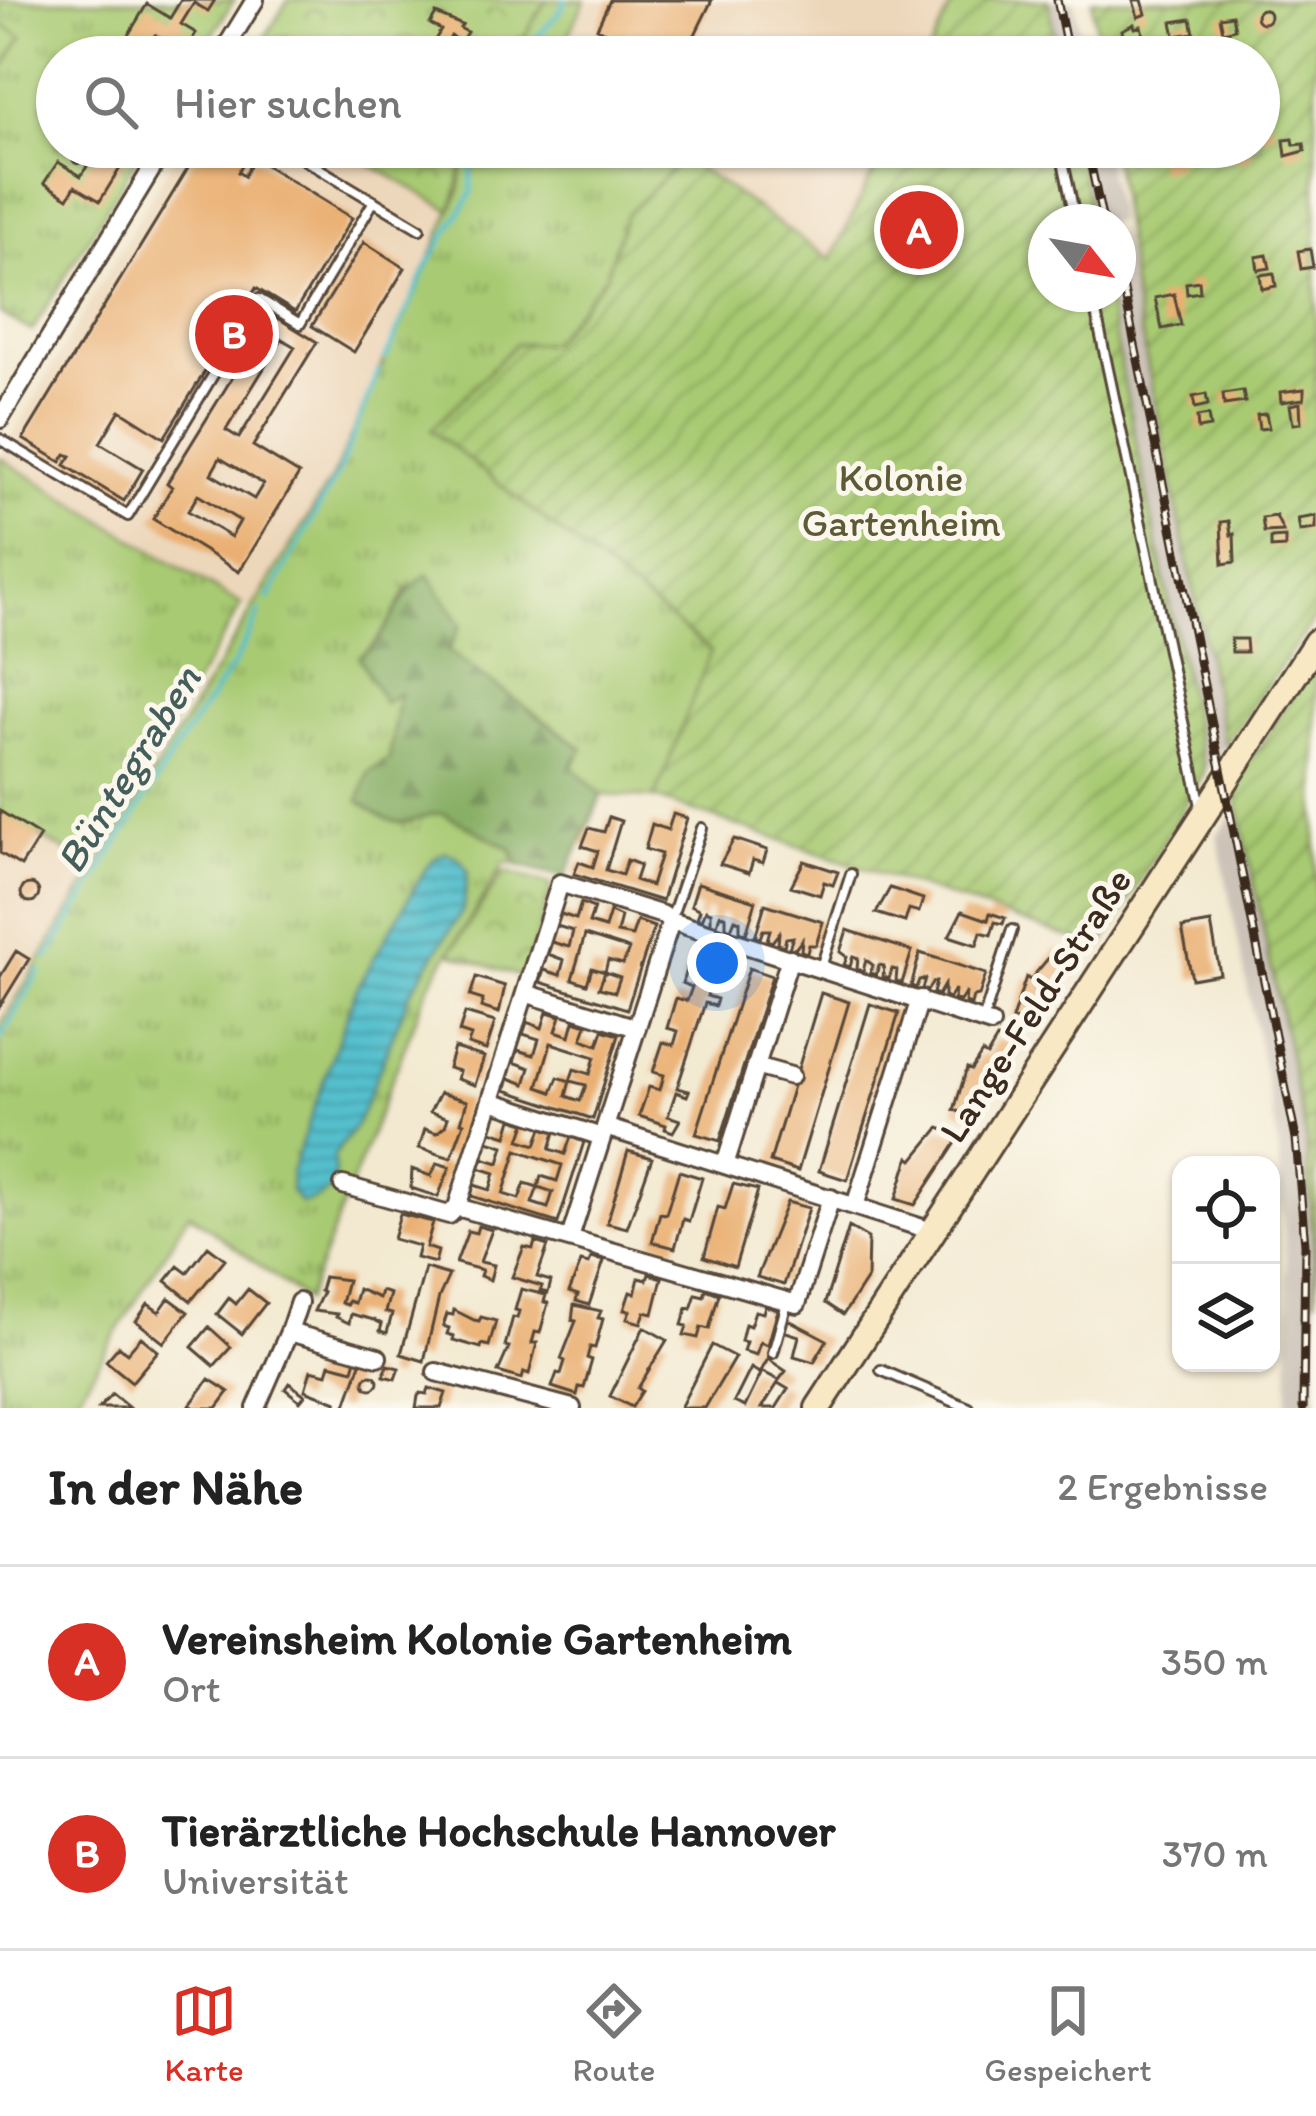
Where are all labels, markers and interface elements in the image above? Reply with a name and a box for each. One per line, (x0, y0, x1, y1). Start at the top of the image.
search box (36, 36, 1280, 168)
icon: search (78, 69, 144, 135)
text: Hier suchen (174, 75, 402, 129)
pin: A (880, 185, 958, 275)
north arrow (1028, 204, 1136, 312)
pin: B (195, 289, 273, 379)
park label: Kolonie Gartenheim (801, 454, 1001, 546)
water label: Büntegraben (44, 655, 212, 882)
street label: Lange-Feld-Straße (929, 859, 1141, 1151)
your location (687, 933, 747, 993)
map controls (1172, 1156, 1280, 1372)
button: locate (1172, 1156, 1280, 1264)
button: layers (1172, 1264, 1280, 1372)
text: In der Nähe (48, 1456, 303, 1517)
text: 2 Ergebnisse (1057, 1463, 1268, 1510)
text: Vereinsheim Kolonie Gartenheim (162, 1611, 792, 1665)
text: A (75, 1638, 99, 1685)
text: 350 m (1161, 1638, 1268, 1685)
text: Ort (162, 1665, 220, 1712)
text: Tierärztliche Hochschule Hannover (162, 1803, 835, 1857)
text: B (74, 1830, 100, 1877)
text: 370 m (1162, 1830, 1268, 1877)
text: Universität (162, 1857, 349, 1904)
tab: Karte (164, 1978, 244, 2089)
tab: Route (573, 1978, 656, 2089)
tab: Gespeichert (984, 1978, 1152, 2089)

